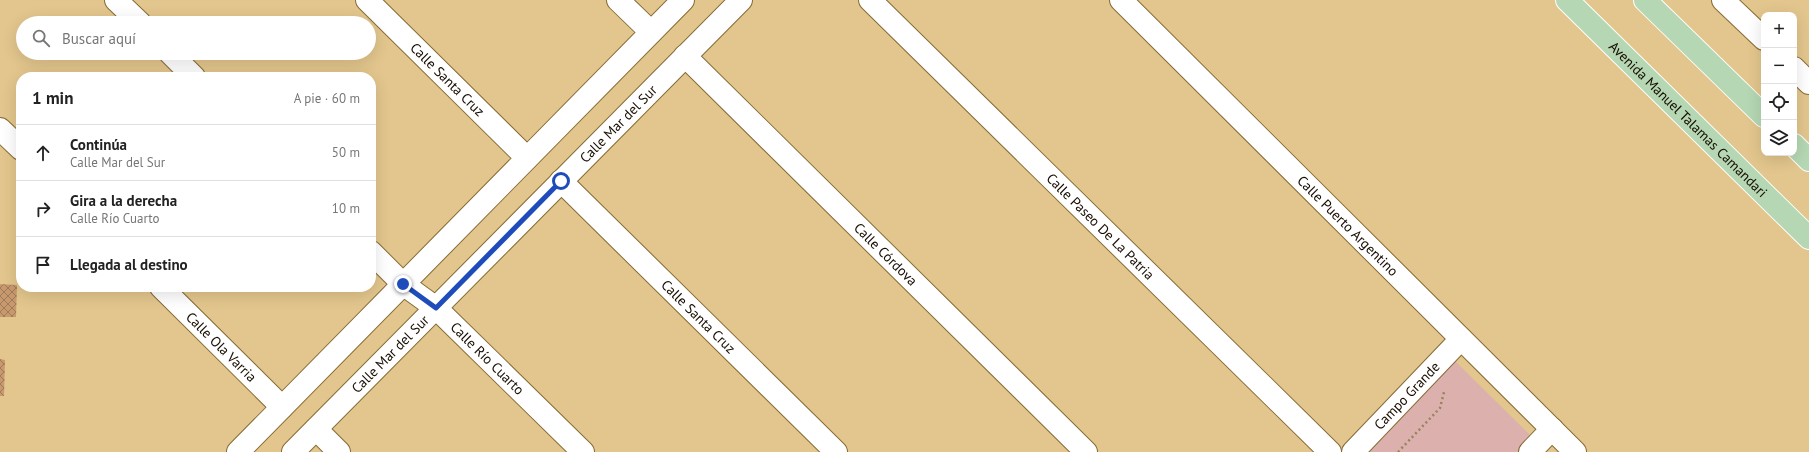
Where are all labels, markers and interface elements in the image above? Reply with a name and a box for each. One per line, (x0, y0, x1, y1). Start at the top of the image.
map controls (1761, 12, 1797, 156)
button: + (1761, 12, 1797, 48)
search box (16, 16, 376, 60)
icon: search (30, 27, 52, 49)
text: Buscar aquí (62, 29, 136, 48)
street label: Avenida Manuel Talamas Camandari (1605, 37, 1771, 201)
street label: Calle Santa Cruz (406, 39, 488, 120)
button: − (1761, 48, 1797, 84)
street label: Calle Mar del Sur (576, 81, 661, 167)
button: locate (1761, 84, 1797, 120)
text: 1 min (32, 87, 73, 109)
text: A pie · 60 m (294, 90, 360, 107)
button: layers (1761, 120, 1797, 156)
text: Continúa (70, 135, 127, 154)
icon: ahead (32, 142, 54, 164)
text: 50 m (332, 144, 360, 161)
text: Calle Mar del Sur (70, 154, 165, 171)
street label: Calle Paseo De La Patria (1043, 169, 1158, 283)
route start (552, 172, 570, 190)
street label: Calle Puerto Argentino (1293, 172, 1402, 280)
text: Gira a la derecha (70, 191, 177, 210)
icon: right (32, 198, 54, 220)
text: 10 m (332, 200, 360, 217)
text: Calle Río Cuarto (70, 210, 160, 227)
street label: Calle Córdova (850, 219, 921, 289)
icon: arrive (32, 254, 54, 276)
text: Llegada al destino (70, 255, 188, 274)
route end (394, 275, 412, 293)
street label: Calle Santa Cruz (657, 276, 740, 357)
street label: Calle Ola Varria (182, 308, 260, 386)
street label: Calle Mar del Sur (348, 311, 433, 397)
street label: Calle Río Cuarto (447, 318, 528, 399)
street label: Campo Grande (1370, 358, 1444, 433)

